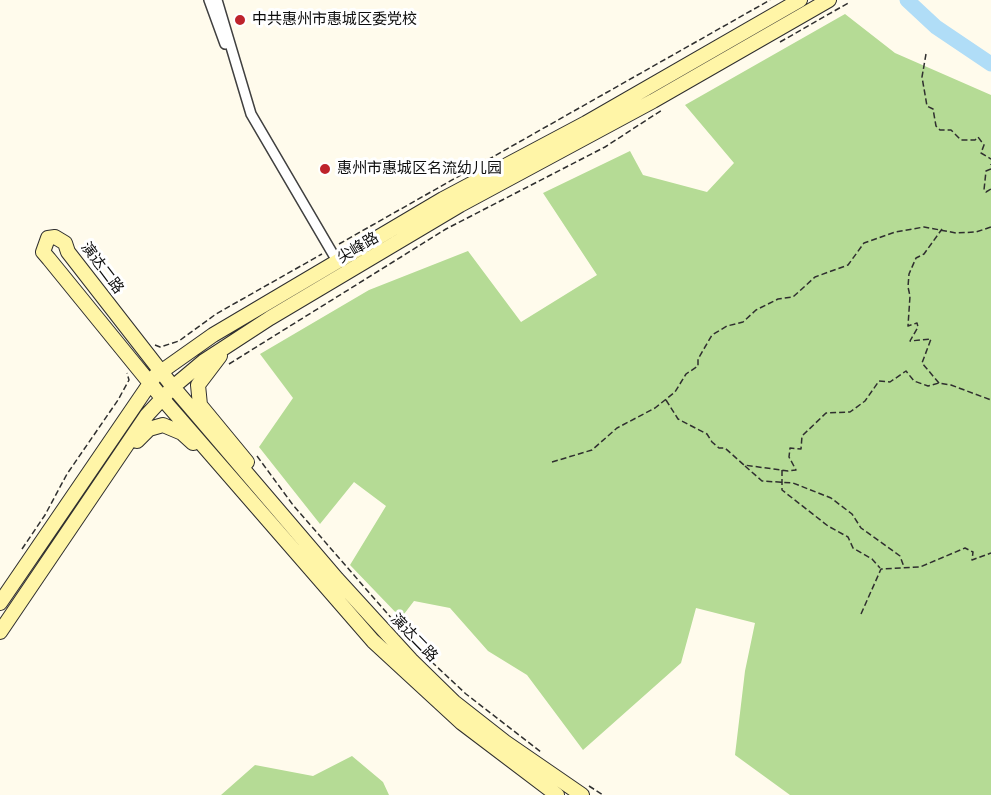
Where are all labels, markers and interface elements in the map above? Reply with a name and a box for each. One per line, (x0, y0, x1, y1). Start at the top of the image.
place label: 中共惠州市惠城区委党校 (252, 11, 417, 29)
marker: 中共惠州市惠城区委党校 (233, 13, 247, 27)
place label: 惠州市惠城区名流幼儿园 (337, 160, 502, 178)
marker: 惠州市惠城区名流幼儿园 (318, 162, 332, 176)
street label: 尖峰路 (334, 229, 382, 267)
street label: 演达二路 (77, 239, 127, 297)
street label: 演达二路 (387, 610, 441, 666)

